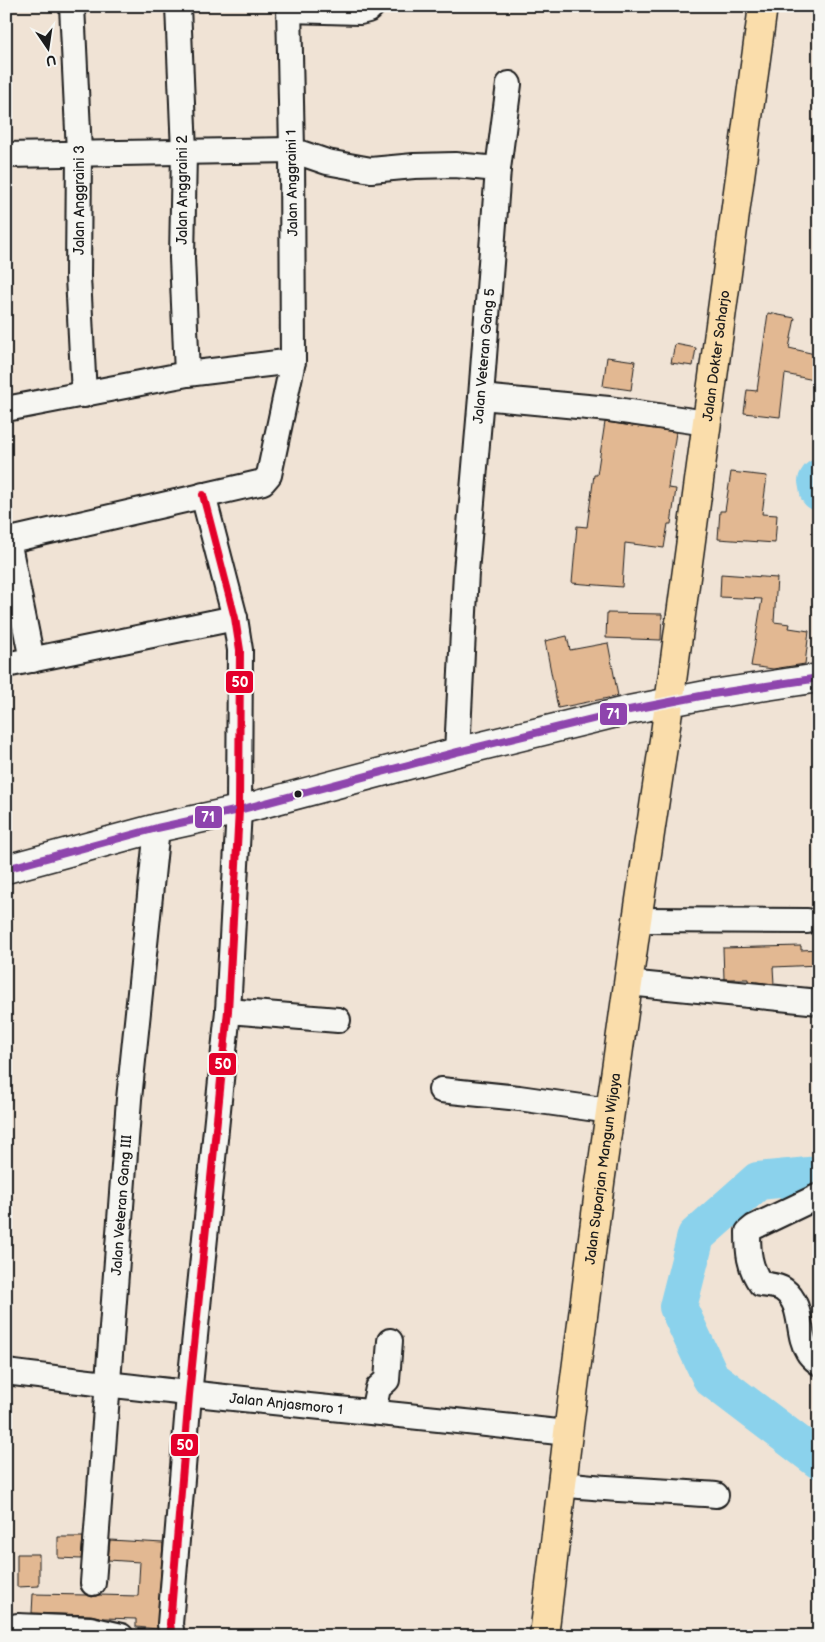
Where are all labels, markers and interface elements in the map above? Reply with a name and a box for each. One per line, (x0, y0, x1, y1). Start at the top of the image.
north arrow (22, 22, 72, 72)
text: U (44, 51, 58, 70)
street label: Jalan Anggraini 1 (283, 130, 301, 236)
street label: Jalan Anggraini 2 (174, 135, 191, 245)
street label: Jalan Anggraini 3 (71, 145, 88, 255)
street label: Jalan Veteran Gang 5 (470, 288, 498, 424)
street label: Jalan Dokter Saharjo (699, 289, 733, 422)
line badge: 50 (225, 670, 254, 694)
text: 50 (232, 674, 249, 691)
line badge: 71 (599, 702, 628, 726)
text: 71 (606, 706, 620, 723)
unlabelled marker (293, 789, 303, 799)
line badge: 71 (194, 805, 223, 829)
text: 71 (201, 809, 215, 826)
line badge: 50 (208, 1052, 237, 1076)
text: 50 (215, 1056, 232, 1073)
street label: Jalan Suparjan Mangun Wijaya (581, 1072, 624, 1266)
street label: Jalan Veteran Gang III (107, 1134, 135, 1276)
street label: Jalan Anjasmoro 1 (229, 1389, 344, 1418)
line badge: 50 (170, 1433, 199, 1457)
text: 50 (177, 1437, 194, 1454)

